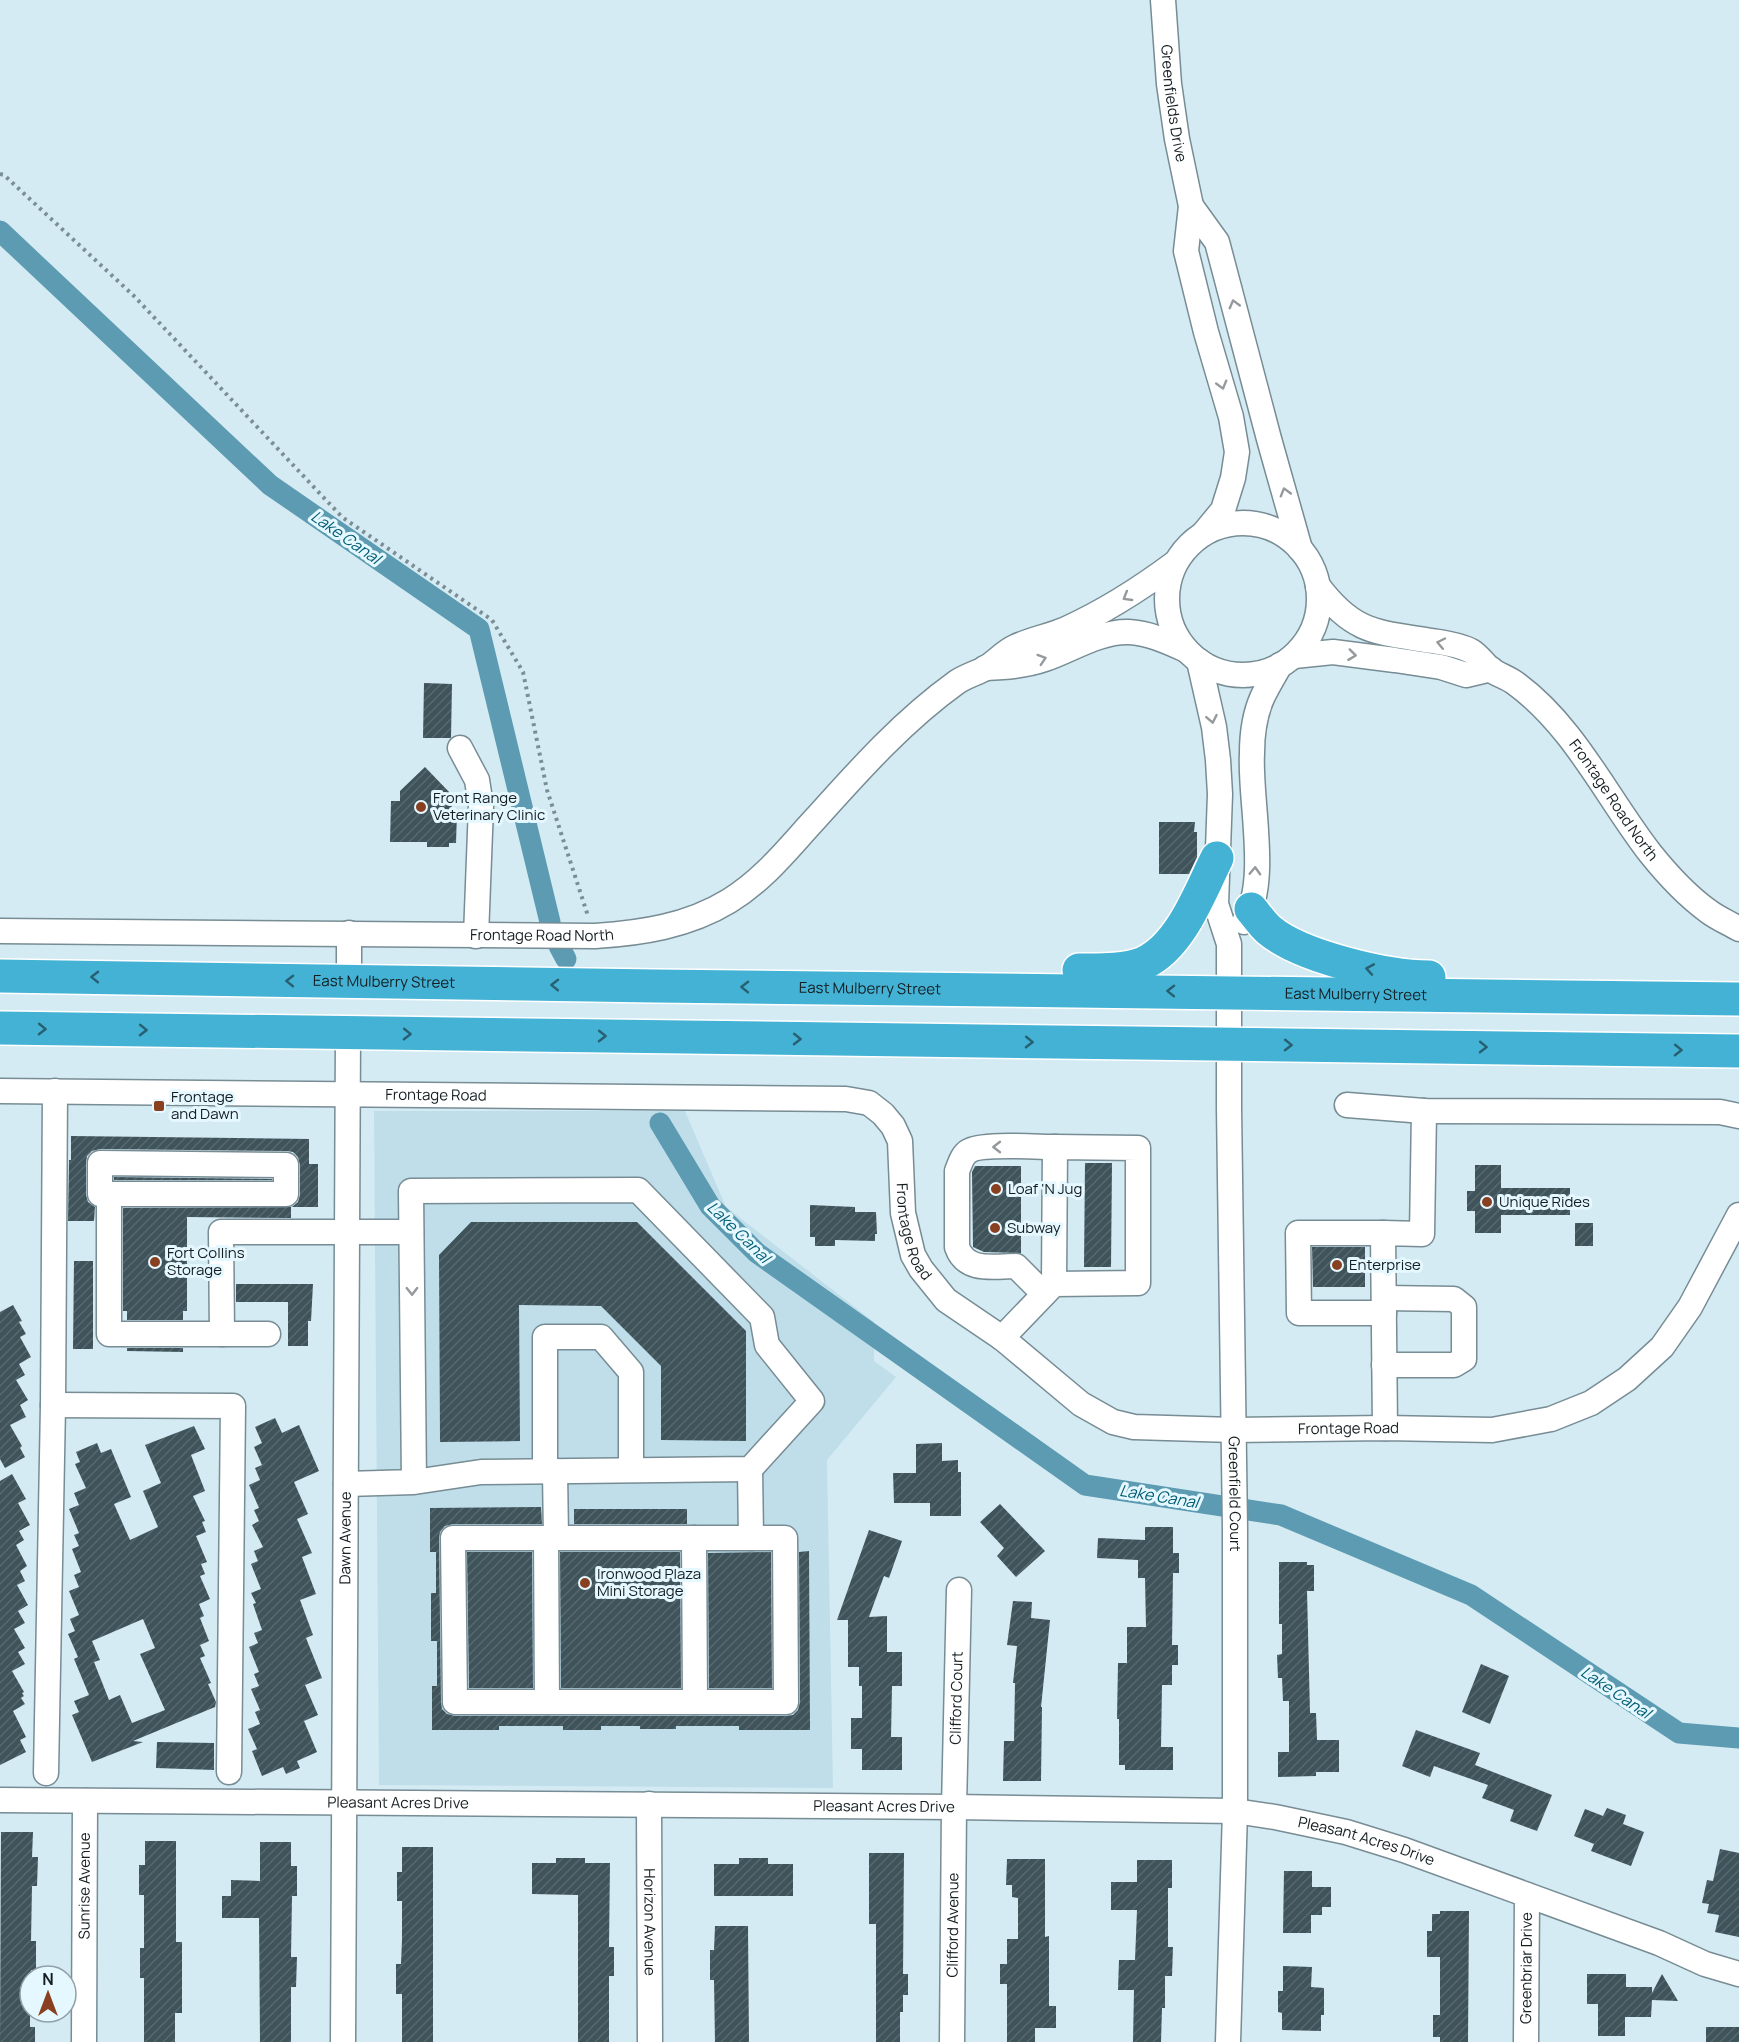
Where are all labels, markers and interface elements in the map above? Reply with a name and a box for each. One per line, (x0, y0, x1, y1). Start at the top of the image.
street label: Greenfields Drive (1156, 44, 1193, 164)
one-way arrow (1229, 299, 1242, 309)
one-way arrow (1215, 380, 1227, 390)
one-way arrow (1280, 487, 1292, 498)
water label: Lake Canal (307, 505, 387, 570)
one-way arrow (1123, 590, 1133, 601)
one-way arrow (1436, 637, 1446, 650)
one-way arrow (1348, 648, 1357, 660)
one-way arrow (1036, 654, 1047, 667)
one-way arrow (1205, 713, 1218, 723)
street label: Frontage Road North (1564, 735, 1663, 865)
place label: Front Range Veterinary Clinic (433, 787, 545, 825)
marker: Front Range Veterinary Clinic (414, 800, 428, 814)
one-way arrow (1249, 867, 1262, 876)
street label: Frontage Road North (470, 924, 615, 946)
one-way arrow (1366, 963, 1376, 976)
street label: East Mulberry Street (313, 970, 455, 993)
one-way arrow (91, 971, 100, 984)
one-way arrow (286, 974, 295, 987)
street label: East Mulberry Street (799, 977, 941, 999)
one-way arrow (550, 978, 559, 991)
one-way arrow (740, 981, 749, 993)
street label: East Mulberry Street (1285, 983, 1427, 1005)
one-way arrow (1166, 985, 1175, 998)
one-way arrow (38, 1023, 47, 1035)
one-way arrow (139, 1024, 148, 1036)
one-way arrow (402, 1028, 411, 1040)
one-way arrow (597, 1030, 606, 1043)
one-way arrow (792, 1033, 801, 1045)
one-way arrow (1025, 1035, 1034, 1048)
one-way arrow (1283, 1038, 1292, 1051)
one-way arrow (1478, 1041, 1487, 1053)
one-way arrow (1673, 1044, 1682, 1056)
street label: Frontage Road (385, 1084, 487, 1106)
place label: Frontage and Dawn (171, 1086, 239, 1124)
marker: Frontage and Dawn (152, 1099, 166, 1113)
one-way arrow (992, 1141, 1001, 1153)
place label: Loaf 'N Jug (1008, 1178, 1082, 1199)
marker: Loaf 'N Jug (989, 1182, 1003, 1196)
street label: Frontage Road (892, 1183, 937, 1285)
place label: Unique Rides (1499, 1191, 1590, 1212)
marker: Unique Rides (1480, 1195, 1494, 1209)
water label: Lake Canal (703, 1196, 777, 1269)
place label: Subway (1007, 1217, 1061, 1238)
marker: Subway (988, 1221, 1002, 1235)
place label: Fort Collins Storage (167, 1242, 245, 1280)
place label: Enterprise (1349, 1254, 1421, 1275)
marker: Fort Collins Storage (148, 1255, 162, 1269)
marker: Enterprise (1330, 1258, 1344, 1272)
one-way arrow (406, 1286, 418, 1295)
street label: Frontage Road (1298, 1417, 1399, 1439)
street label: Greenfield Court (1224, 1436, 1246, 1551)
water label: Lake Canal (1118, 1479, 1202, 1513)
street label: Dawn Avenue (334, 1491, 356, 1585)
place label: Ironwood Plaza Mini Storage (597, 1563, 701, 1601)
marker: Ironwood Plaza Mini Storage (578, 1576, 592, 1590)
street label: Clifford Court (944, 1651, 968, 1745)
water label: Lake Canal (1577, 1661, 1657, 1725)
street label: Pleasant Acres Drive (327, 1791, 469, 1813)
street label: Pleasant Acres Drive (813, 1795, 955, 1817)
street label: Pleasant Acres Drive (1296, 1811, 1438, 1870)
street label: Sunrise Avenue (73, 1832, 95, 1940)
street label: Horizon Avenue (639, 1868, 661, 1976)
street label: Clifford Avenue (942, 1872, 963, 1978)
street label: Greenbriar Drive (1515, 1912, 1537, 2024)
north arrow (18, 1964, 78, 2024)
text: N (42, 1968, 54, 1990)

